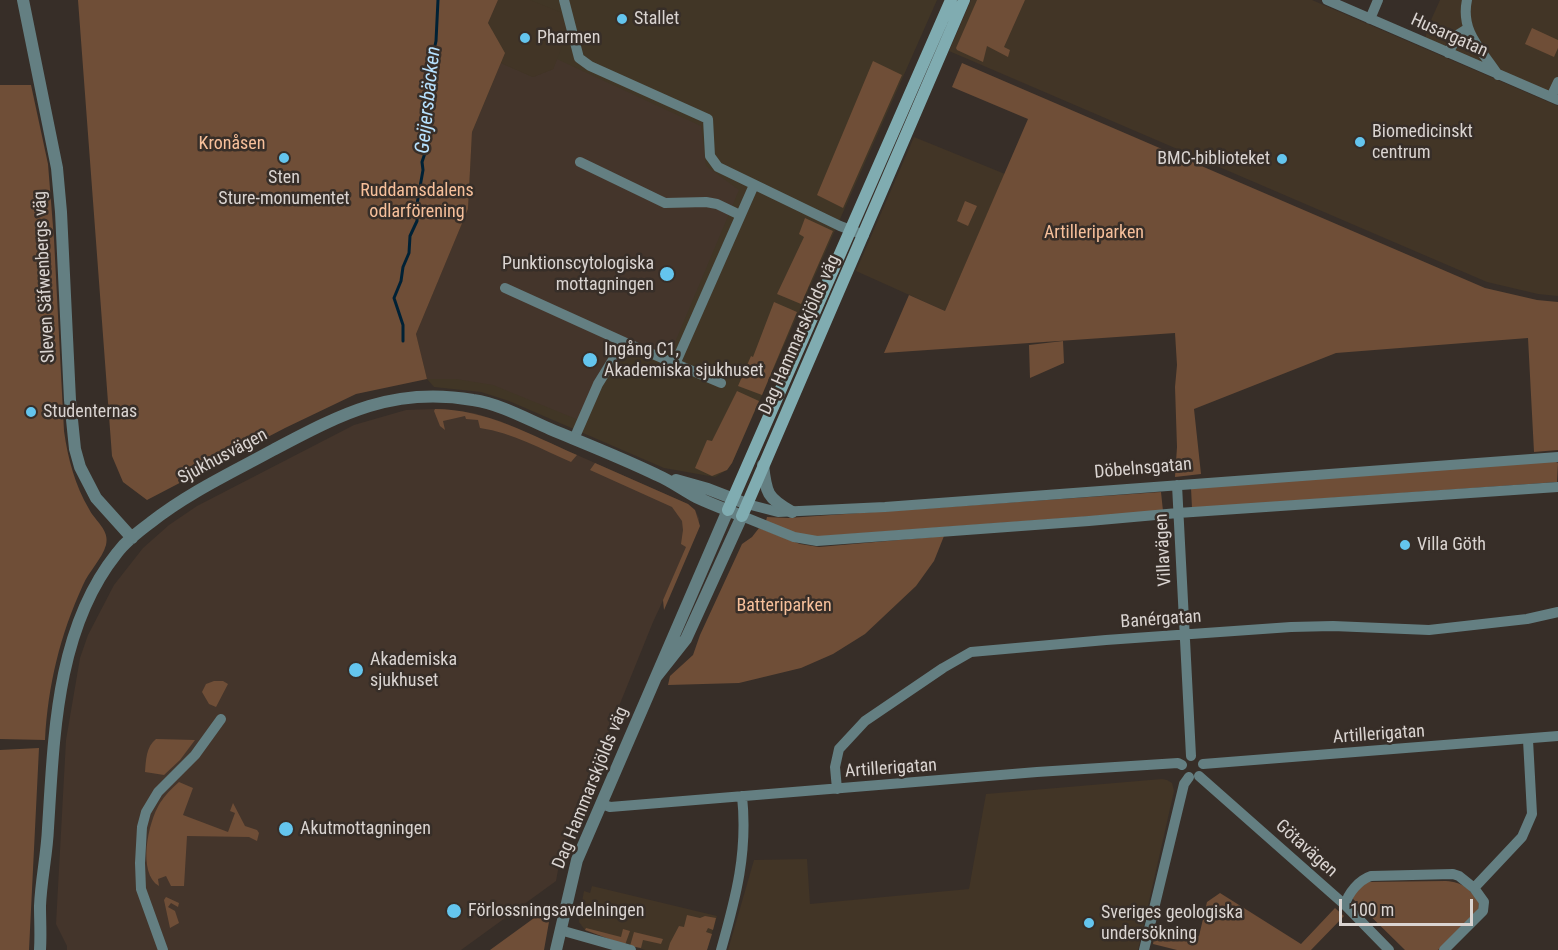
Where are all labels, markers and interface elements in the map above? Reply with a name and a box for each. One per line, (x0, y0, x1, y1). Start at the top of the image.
place label: Stallet (634, 8, 679, 30)
street label: Husargatan (1407, 9, 1491, 63)
marker: Stallet (615, 12, 629, 26)
place label: Pharmen (537, 27, 600, 49)
marker: Pharmen (518, 31, 532, 45)
water label: Geijersbäcken (411, 45, 447, 155)
place label: Biomedicinskt centrum (1372, 121, 1473, 164)
park label: Kronåsen (199, 133, 265, 155)
marker: Biomedicinskt centrum (1353, 135, 1367, 149)
place label: BMC-biblioteket (1157, 148, 1270, 170)
marker: Sten Sture-monumentet (277, 151, 291, 165)
marker: BMC-biblioteket (1275, 152, 1289, 166)
place label: Sten Sture-monumentet (218, 167, 350, 210)
park label: Ruddamsdalens odlarförening (360, 180, 474, 222)
street label: Sleven Säfwenbergs väg (30, 191, 60, 363)
park label: Artilleriparken (1044, 222, 1144, 244)
street label: Dag Hammarskjölds väg (755, 252, 845, 418)
place label: Punktionscytologiska mottagningen (502, 253, 654, 296)
marker: Punktionscytologiska mottagningen (658, 265, 676, 283)
place label: Ingång C1, Akademiska sjukhuset (604, 339, 764, 382)
marker: Ingång C1, Akademiska sjukhuset (581, 351, 599, 369)
place label: Studenternas (43, 401, 137, 423)
marker: Studenternas (24, 405, 38, 419)
street label: Sjukhusvägen (175, 424, 271, 490)
street label: Döbelnsgatan (1093, 454, 1193, 484)
street label: Villavägen (1151, 513, 1177, 587)
place label: Villa Göth (1417, 534, 1486, 556)
marker: Villa Göth (1398, 538, 1412, 552)
park label: Batteriparken (736, 595, 832, 617)
street label: Banérgatan (1120, 606, 1202, 634)
place label: Akademiska sjukhuset (370, 649, 457, 692)
marker: Akademiska sjukhuset (347, 661, 365, 679)
street label: Dag Hammarskjölds väg (549, 704, 633, 872)
street label: Artillerigatan (1332, 721, 1426, 749)
street label: Artillerigatan (844, 755, 938, 783)
street label: Götavägen (1271, 816, 1341, 882)
place label: Akutmottagningen (300, 818, 431, 840)
marker: Akutmottagningen (277, 820, 295, 838)
scale bar (1342, 887, 1476, 925)
text: 100 m (1350, 899, 1394, 920)
place label: Förlossningsavdelningen (468, 900, 644, 922)
marker: Förlossningsavdelningen (445, 902, 463, 920)
place label: Sveriges geologiska undersökning (1101, 902, 1243, 944)
marker: Sveriges geologiska undersökning (1082, 916, 1096, 930)

